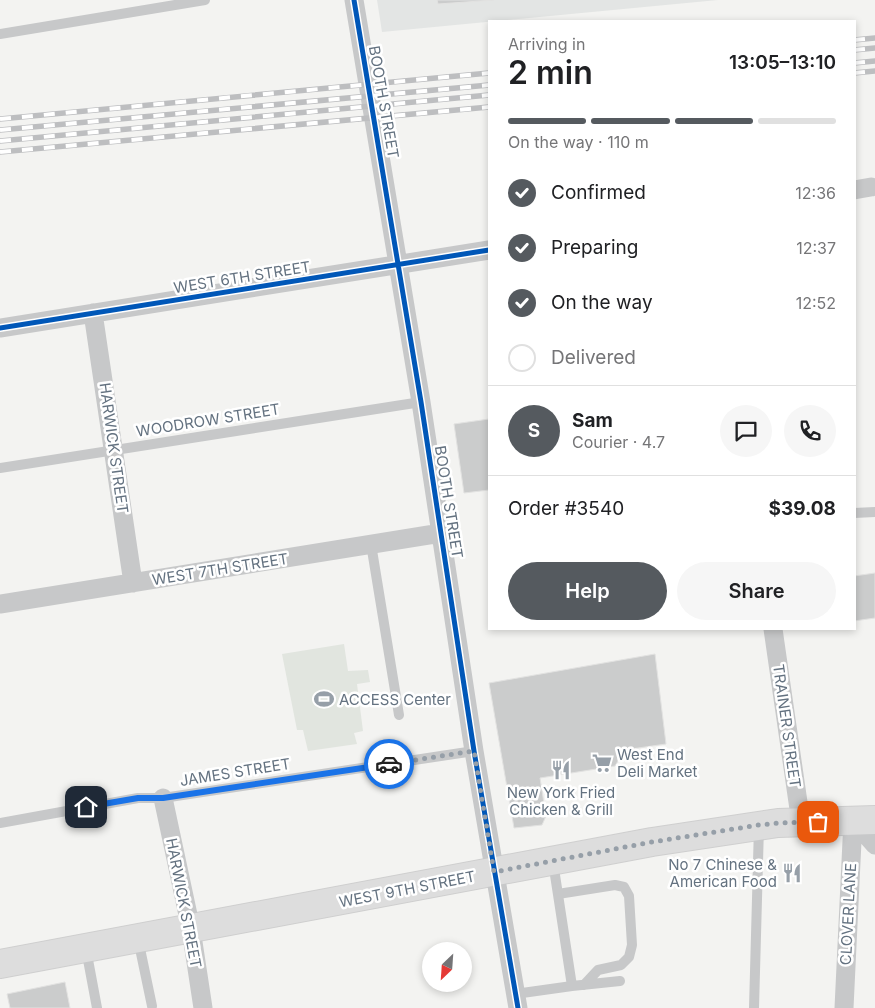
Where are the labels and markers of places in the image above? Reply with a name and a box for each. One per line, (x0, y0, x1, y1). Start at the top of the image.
sports icon: ACCESS Center (313, 688, 335, 710)
place label: ACCESS Center (339, 690, 451, 709)
place label: West End Deli Market (617, 745, 698, 781)
supermarket icon: West End Deli Market (591, 752, 613, 774)
restaurant icon: New York Fried Chicken & Grill (550, 759, 572, 781)
place label: New York Fried Chicken & Grill (507, 783, 615, 819)
pin (65, 786, 107, 828)
pin (797, 801, 839, 843)
place label: No 7 Chinese & American Food (668, 855, 777, 891)
restaurant icon: No 7 Chinese & American Food (781, 862, 803, 884)

